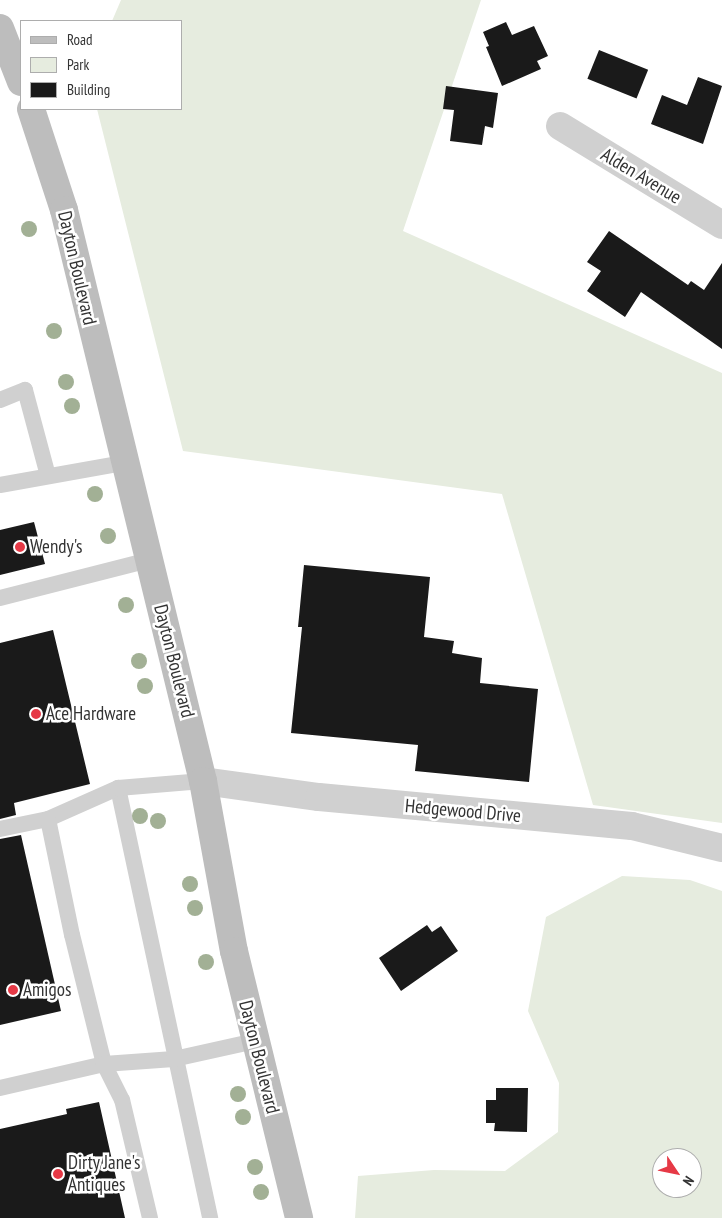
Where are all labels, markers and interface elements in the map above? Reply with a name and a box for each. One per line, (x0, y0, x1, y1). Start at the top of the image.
legend (20, 20, 182, 110)
text: Road (67, 30, 93, 49)
text: Park (67, 55, 89, 74)
text: Building (67, 80, 110, 99)
street label: Alden Avenue (597, 143, 685, 209)
street label: Dayton Boulevard (53, 209, 101, 327)
place label: Wendy's (30, 536, 83, 558)
marker: Wendy's (14, 541, 26, 553)
street label: Dayton Boulevard (149, 602, 199, 720)
place label: Ace Hardware (46, 703, 136, 725)
marker: Ace Hardware (30, 708, 42, 720)
street label: Hedgewood Drive (404, 795, 522, 827)
place label: Amigos (23, 979, 71, 1001)
marker: Amigos (7, 984, 19, 996)
street label: Dayton Boulevard (234, 998, 284, 1116)
north arrow (652, 1148, 702, 1198)
place label: Dirty Jane's Antiques (68, 1152, 141, 1196)
marker: Dirty Jane's Antiques (52, 1168, 64, 1180)
text: N (679, 1173, 698, 1189)

